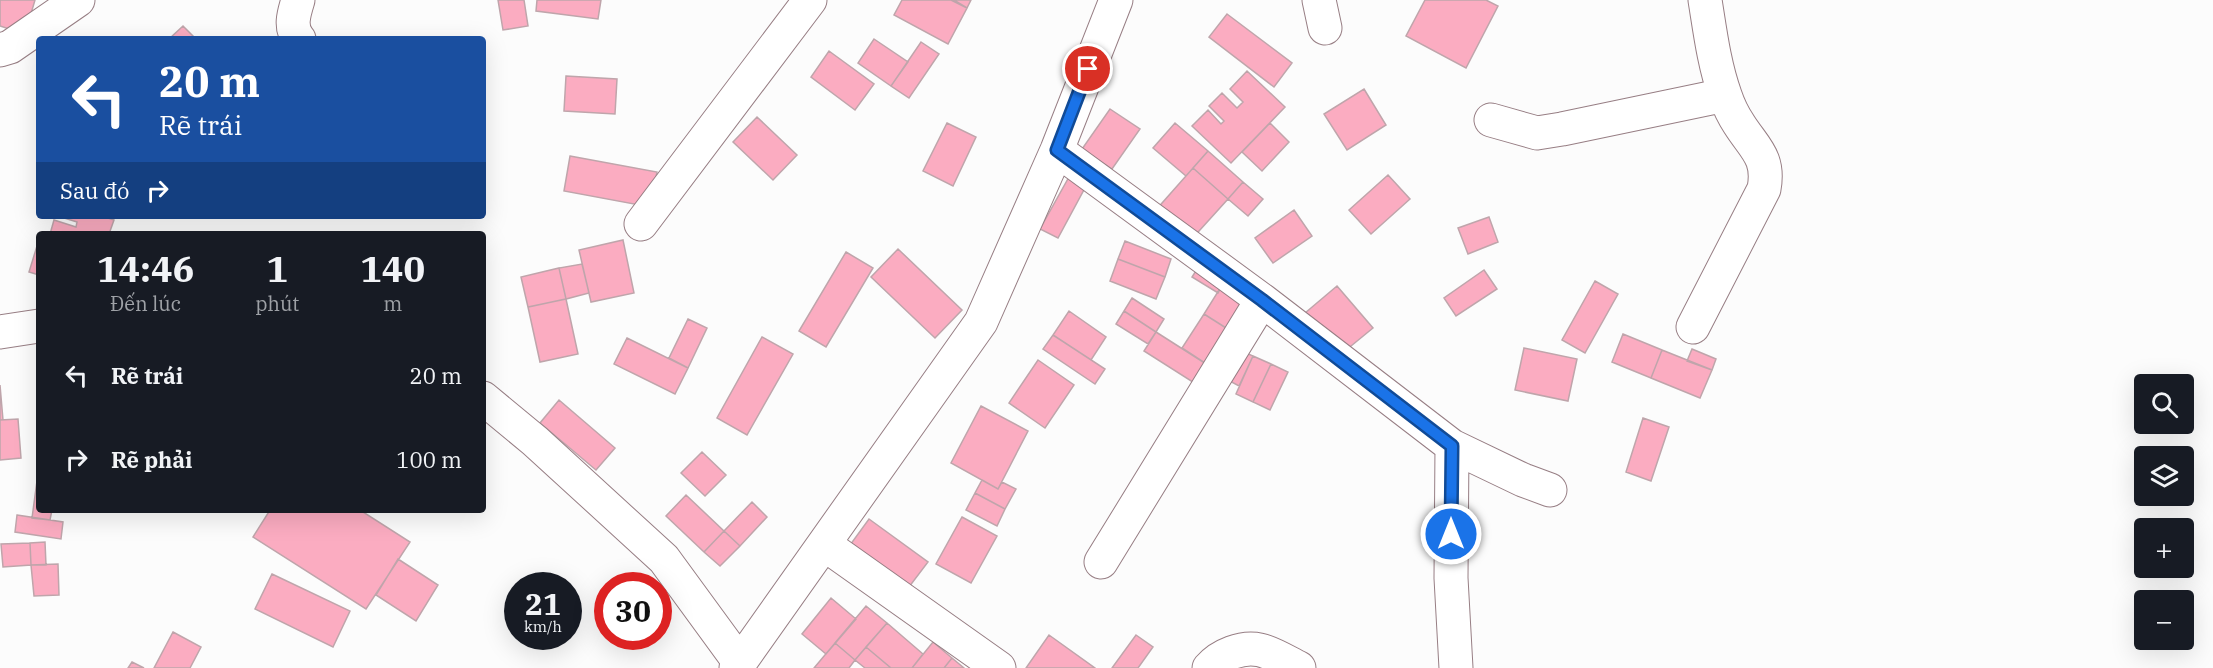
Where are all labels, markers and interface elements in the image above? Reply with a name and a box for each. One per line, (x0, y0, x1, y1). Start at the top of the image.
pin (1062, 43, 1113, 94)
icon: arrive (1071, 52, 1104, 85)
text: 20 m (159, 54, 260, 109)
icon: left (60, 60, 138, 138)
text: Rẽ trái (159, 107, 242, 142)
icon: right (141, 174, 174, 207)
text: Sau đó (60, 176, 129, 205)
text: 14:46 (97, 245, 194, 292)
text: 1 (266, 245, 288, 292)
text: 140 (360, 245, 425, 292)
text: Đến lúc (110, 290, 181, 317)
text: phút (255, 290, 299, 317)
text: m (383, 290, 402, 317)
icon: left (60, 359, 93, 392)
text: Rẽ trái (111, 361, 183, 390)
text: 20 m (410, 361, 462, 390)
map controls (2134, 374, 2194, 650)
button: search (2134, 374, 2194, 434)
icon: right (60, 443, 93, 476)
text: Rẽ phải (111, 445, 192, 474)
text: 100 m (396, 445, 462, 474)
button: layers (2134, 446, 2194, 506)
position arrow (1419, 502, 1483, 566)
button: + (2134, 518, 2194, 578)
speed limit sign: 30 (594, 572, 672, 650)
text: 21 (525, 584, 561, 623)
button: − (2134, 590, 2194, 650)
text: km/h (524, 617, 562, 636)

